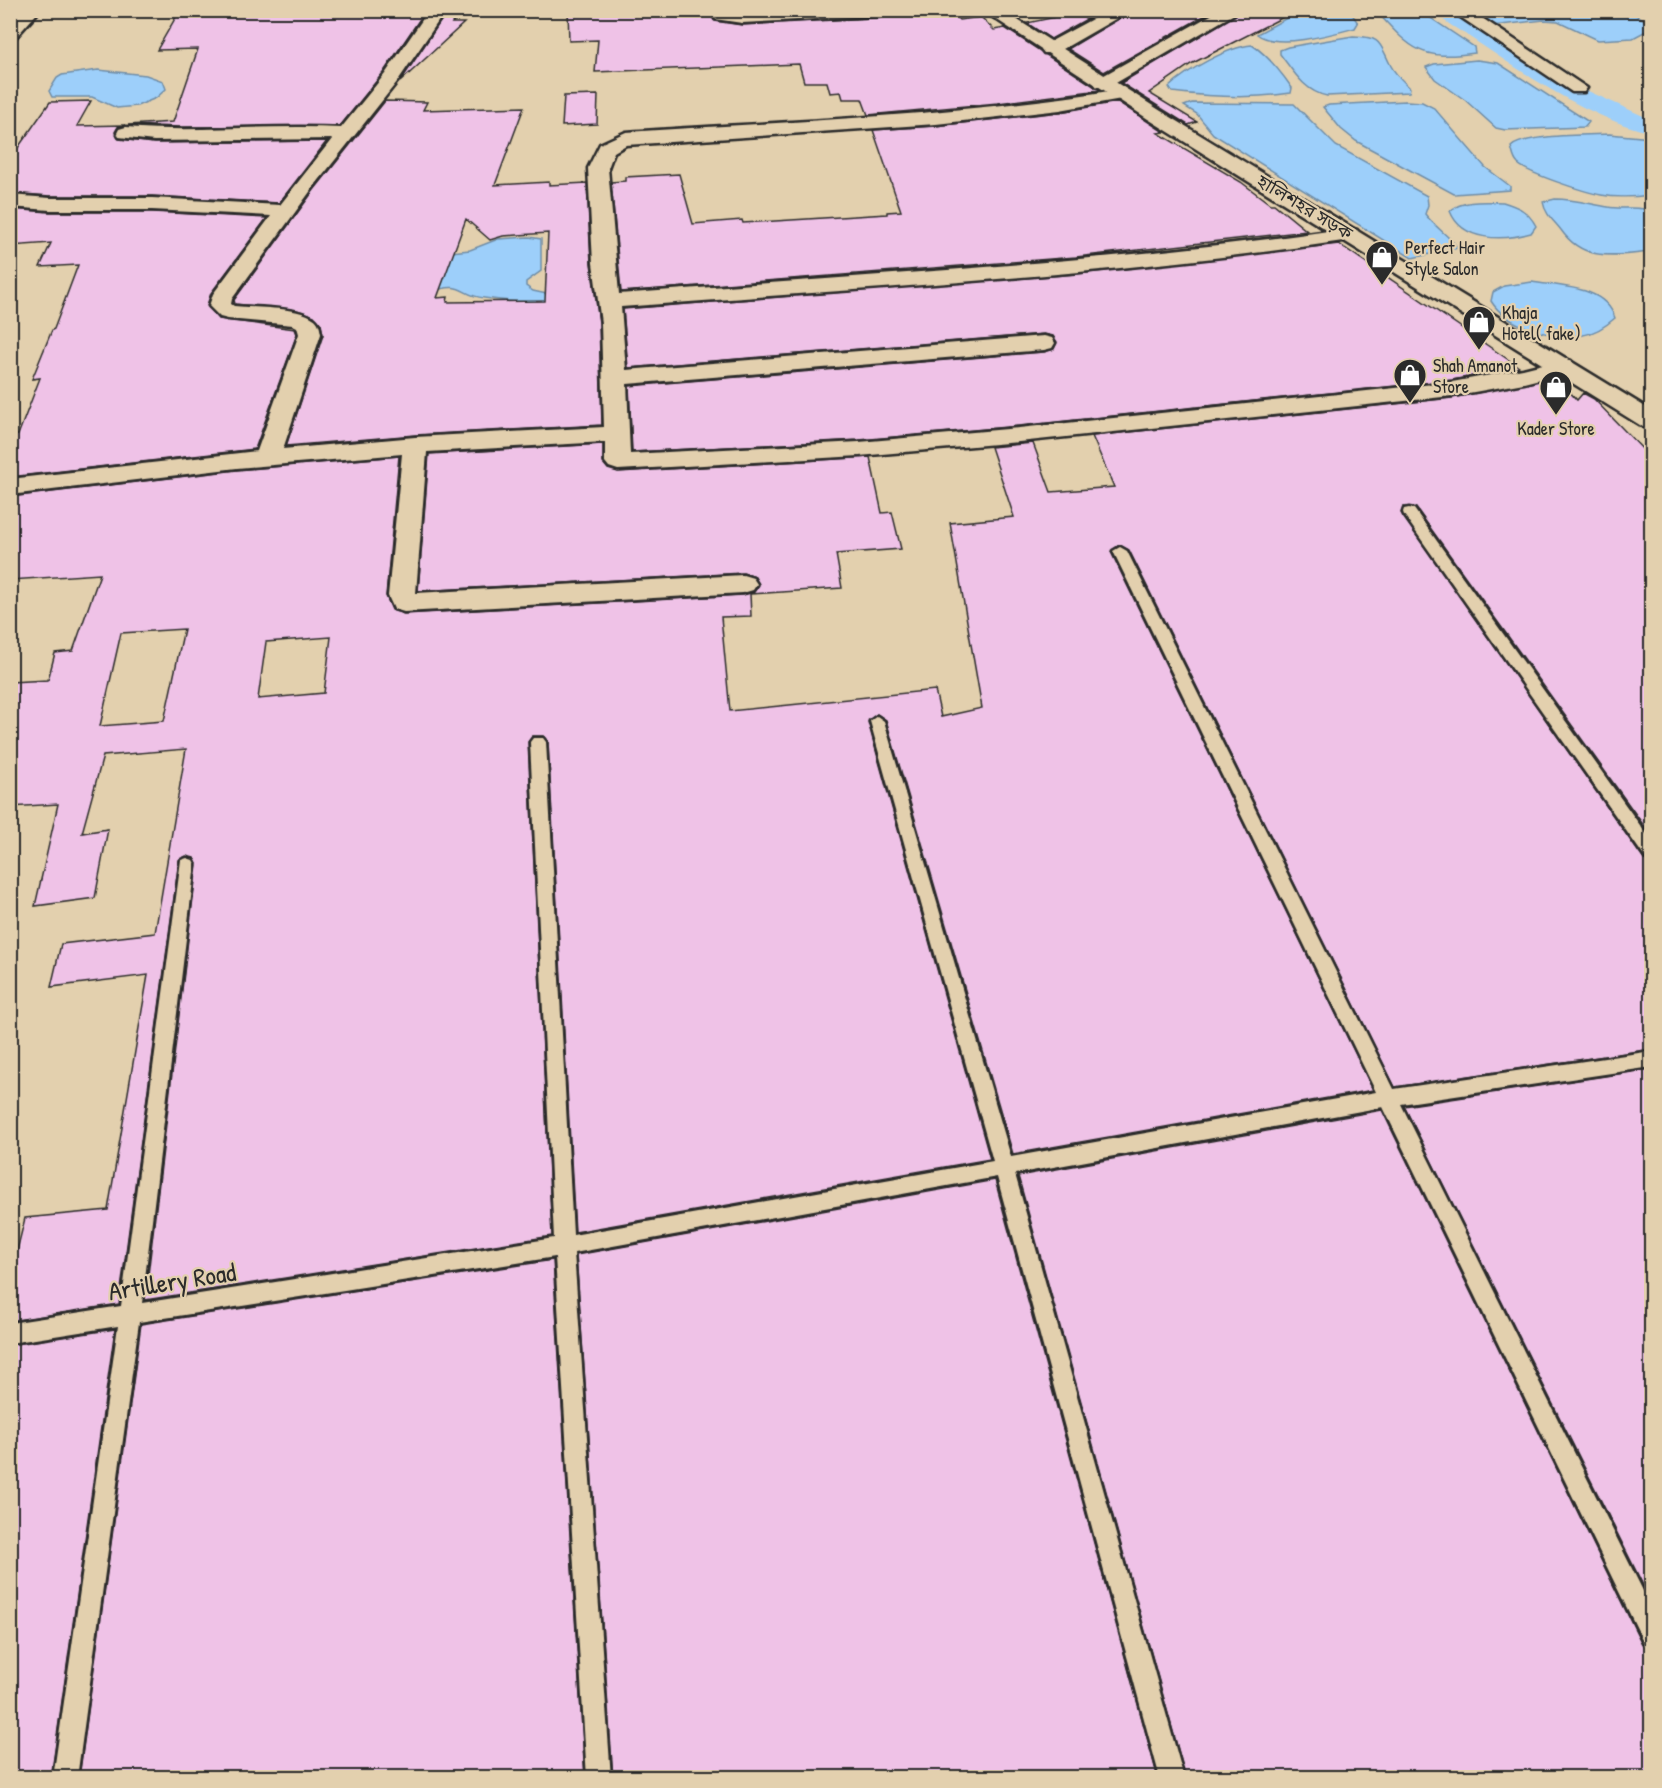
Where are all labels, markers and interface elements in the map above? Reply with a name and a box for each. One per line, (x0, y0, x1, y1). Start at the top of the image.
street label: হালিশহর সড়ক (1252, 168, 1358, 246)
place label: Perfect Hair Style Salon (1405, 235, 1485, 281)
shop icon: Perfect Hair Style Salon (1364, 239, 1400, 286)
place label: Khaja Hotel( fake) (1502, 300, 1581, 346)
shop icon: Khaja Hotel( fake) (1461, 304, 1497, 351)
place label: Shah Amanot Store (1433, 353, 1518, 399)
shop icon: Shah Amanot Store (1392, 357, 1428, 404)
shop icon: Kader Store (1538, 369, 1574, 416)
place label: Kader Store (1517, 416, 1595, 441)
street label: Artillery Road (106, 1254, 238, 1308)

